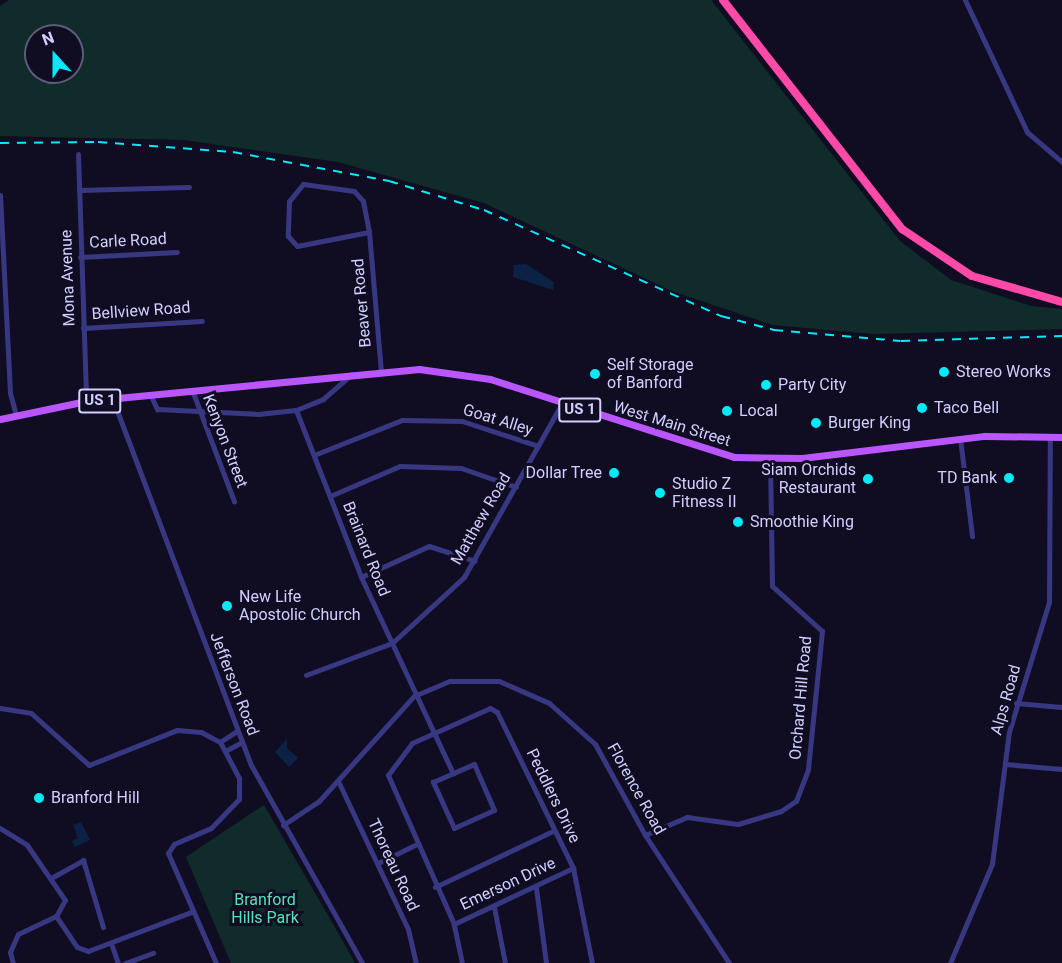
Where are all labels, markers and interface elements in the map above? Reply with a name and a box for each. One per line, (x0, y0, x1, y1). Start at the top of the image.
north arrow (24, 24, 84, 84)
text: N (39, 28, 57, 49)
street label: Mona Avenue (57, 229, 79, 327)
street label: Carle Road (89, 229, 167, 253)
street label: Beaver Road (349, 258, 375, 348)
street label: Bellview Road (91, 298, 191, 324)
place label: Self Storage of Banford (607, 355, 693, 393)
place label: Stereo Works (956, 362, 1051, 382)
marker: Stereo Works (937, 365, 951, 379)
marker: Self Storage of Banford (588, 367, 602, 381)
place label: Party City (778, 375, 846, 395)
marker: Party City (759, 378, 773, 392)
road number: US 1 (78, 389, 122, 413)
street label: Kenyon Street (198, 391, 252, 491)
street label: West Main Street (611, 397, 733, 451)
road number: US 1 (558, 398, 602, 422)
place label: Taco Bell (934, 398, 999, 418)
street label: Goat Alley (461, 400, 535, 440)
place label: Local (739, 401, 778, 421)
marker: Taco Bell (915, 401, 929, 415)
marker: Local (720, 404, 734, 418)
place label: Burger King (828, 413, 911, 433)
marker: Burger King (809, 416, 823, 430)
place label: Siam Orchids Restaurant (761, 460, 856, 498)
place label: Dollar Tree (525, 463, 602, 483)
marker: Dollar Tree (607, 466, 621, 480)
place label: TD Bank (937, 468, 997, 488)
street label: Matthew Road (447, 470, 515, 568)
marker: TD Bank (1002, 471, 1016, 485)
marker: Siam Orchids Restaurant (861, 472, 875, 486)
place label: Studio Z Fitness II (672, 474, 736, 512)
marker: Studio Z Fitness II (653, 486, 667, 500)
street label: Brainard Road (338, 499, 394, 599)
place label: Smoothie King (750, 512, 854, 532)
marker: Smoothie King (731, 515, 745, 529)
place label: New Life Apostolic Church (239, 587, 361, 625)
marker: New Life Apostolic Church (220, 599, 234, 613)
street label: Jefferson Road (205, 630, 263, 738)
street label: Orchard Hill Road (786, 635, 816, 761)
street label: Alps Road (987, 663, 1025, 737)
street label: Florence Road (603, 740, 669, 838)
street label: Peddlers Drive (522, 746, 584, 846)
place label: Branford Hill (51, 788, 140, 808)
marker: Branford Hill (32, 791, 46, 805)
street label: Thoreau Road (363, 816, 423, 914)
street label: Emerson Drive (457, 853, 559, 915)
park label: Branford Hills Park (231, 890, 299, 928)

